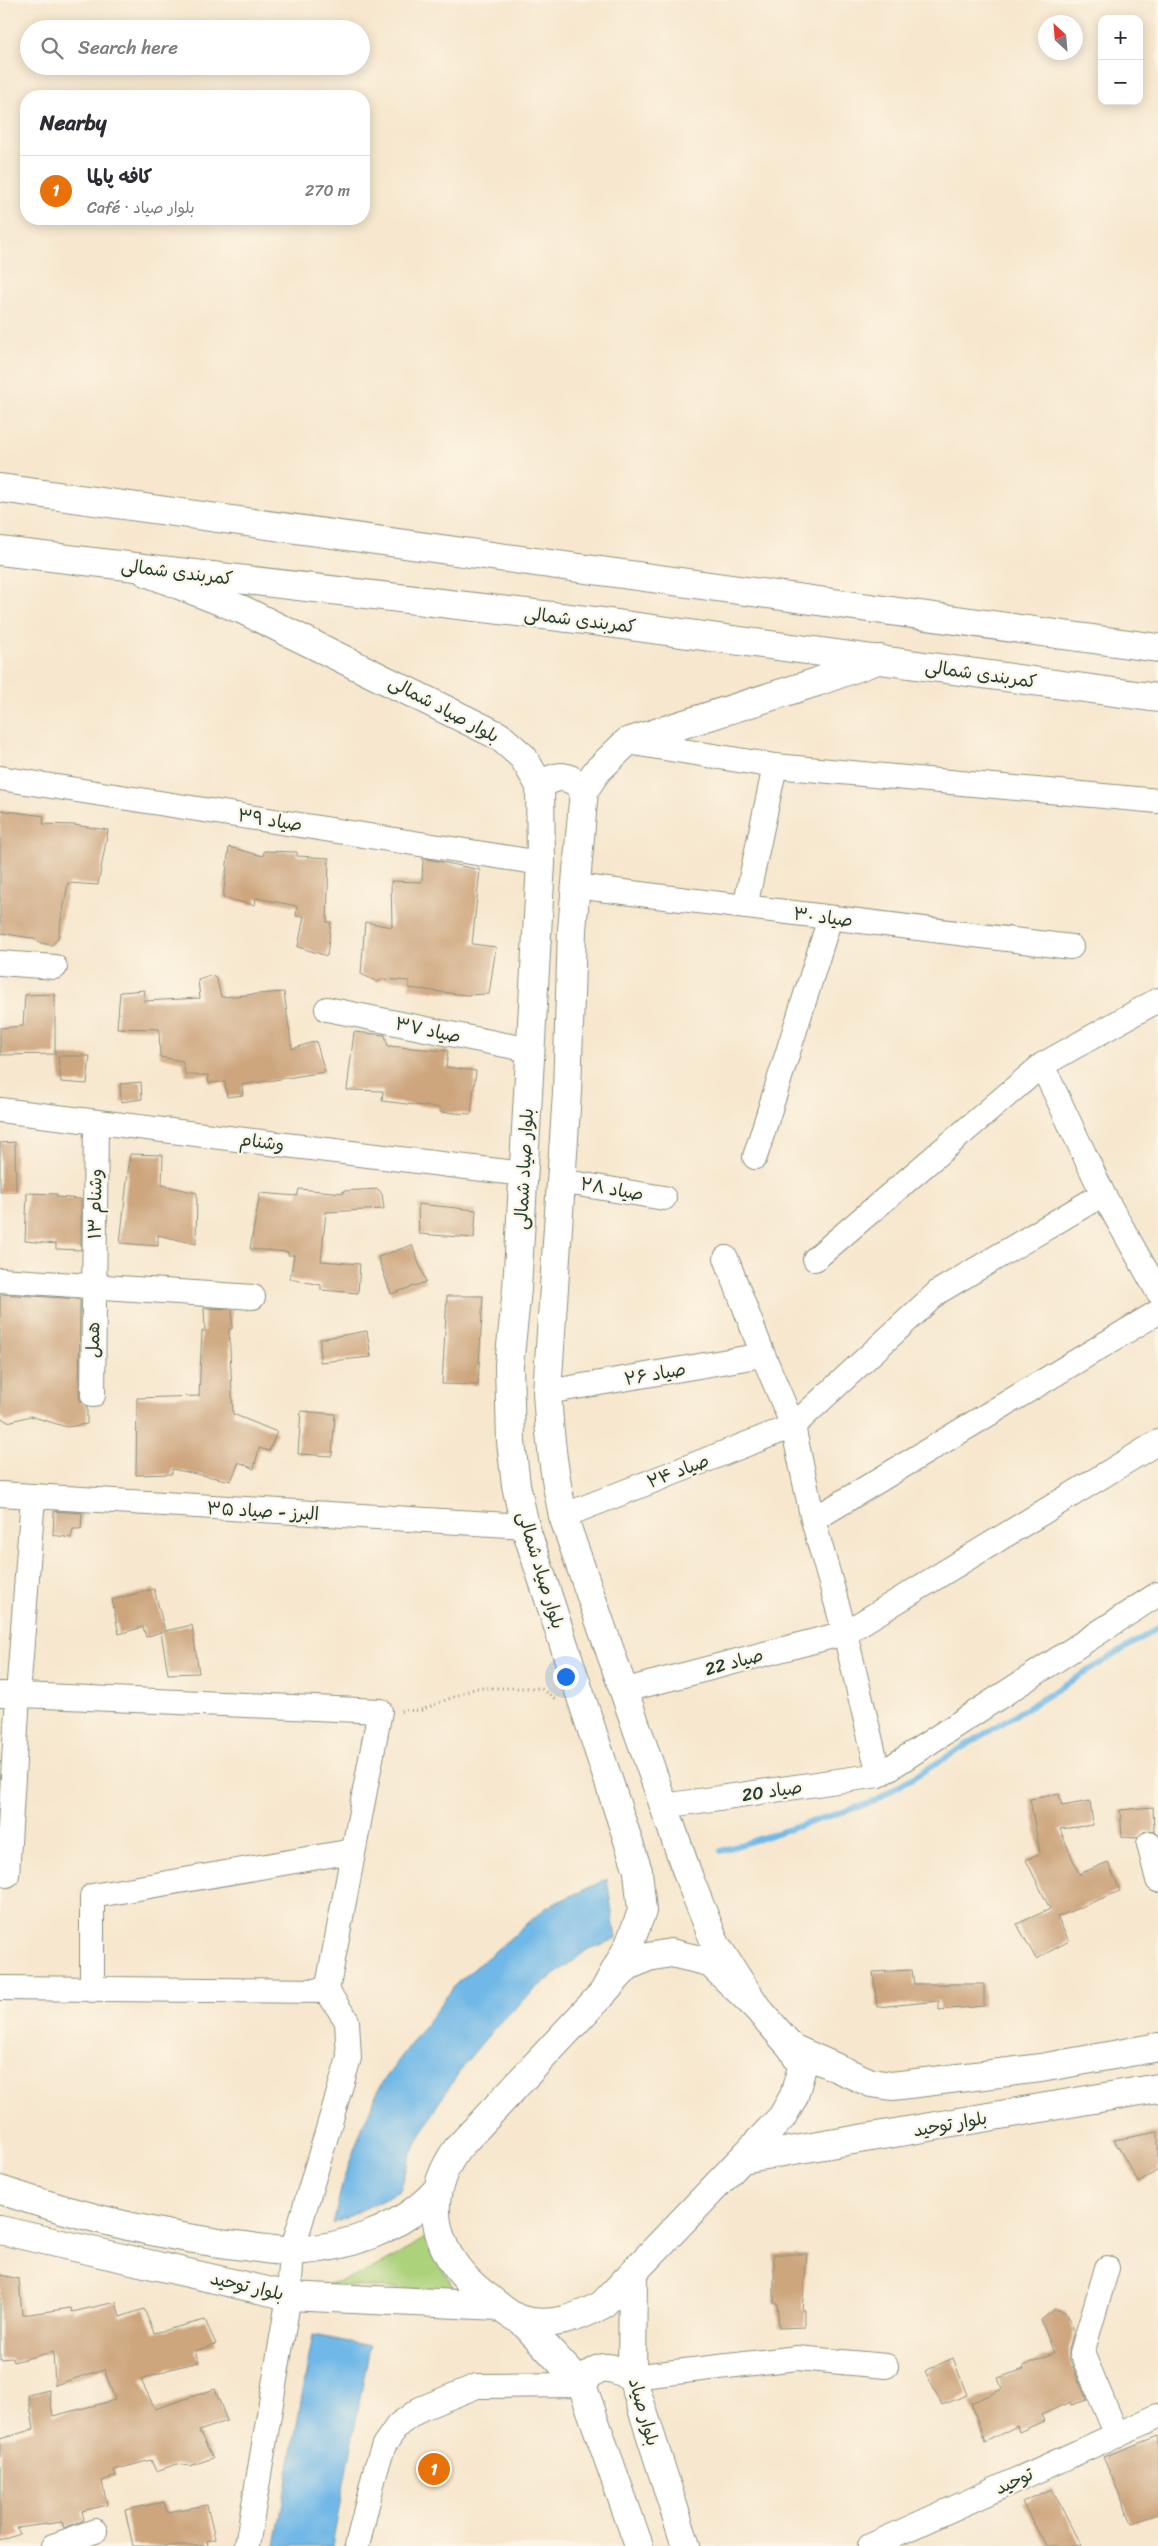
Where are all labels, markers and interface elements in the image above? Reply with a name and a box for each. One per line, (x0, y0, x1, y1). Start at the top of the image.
north arrow (1038, 15, 1083, 60)
map controls (1098, 15, 1143, 105)
button: + (1098, 15, 1143, 60)
search box (20, 20, 370, 75)
text: Search here (78, 31, 178, 64)
icon: search (38, 34, 66, 62)
button: − (1098, 60, 1143, 105)
text: Nearby (40, 104, 106, 142)
text: کافه پالما (87, 160, 152, 193)
text: 1 (53, 176, 59, 205)
text: 270 m (305, 176, 350, 205)
text: Café · بلوار صیاد (87, 193, 195, 222)
street label: کمربندی شمالی (119, 549, 235, 595)
street label: کمربندی شمالی (522, 597, 638, 643)
street label: کمربندی شمالی (923, 650, 1039, 698)
street label: بلوار صیاد شمالی (383, 666, 505, 752)
street label: صیاد ۳۹ (235, 799, 305, 841)
street label: صیاد ۳۰ (791, 897, 855, 937)
street label: صیاد ۳۷ (392, 1007, 464, 1053)
street label: بلوار صیاد شمالی (505, 1107, 543, 1231)
street label: وشنام (238, 1123, 286, 1161)
street label: وشنام ۱۳ (78, 1168, 112, 1240)
street label: صیاد ۲۸ (578, 1168, 646, 1210)
street label: همل (77, 1322, 109, 1358)
street label: صیاد ۲۶ (622, 1353, 688, 1395)
street label: صیاد ۲۴ (642, 1444, 714, 1498)
street label: البرز - صیاد ۳۵ (206, 1492, 320, 1530)
street label: بلوار صیاد شمالی (508, 1507, 574, 1633)
street label: صیاد 22 (701, 1639, 767, 1685)
your location (553, 1664, 579, 1690)
street label: صیاد 20 (740, 1771, 804, 1811)
street label: بلوار توحید (910, 2102, 990, 2146)
street label: بلوار توحید (207, 2262, 287, 2310)
street label: بلوار صیاد (619, 2374, 669, 2450)
pin: 1 (418, 2450, 450, 2488)
street label: توحید (989, 2458, 1039, 2504)

